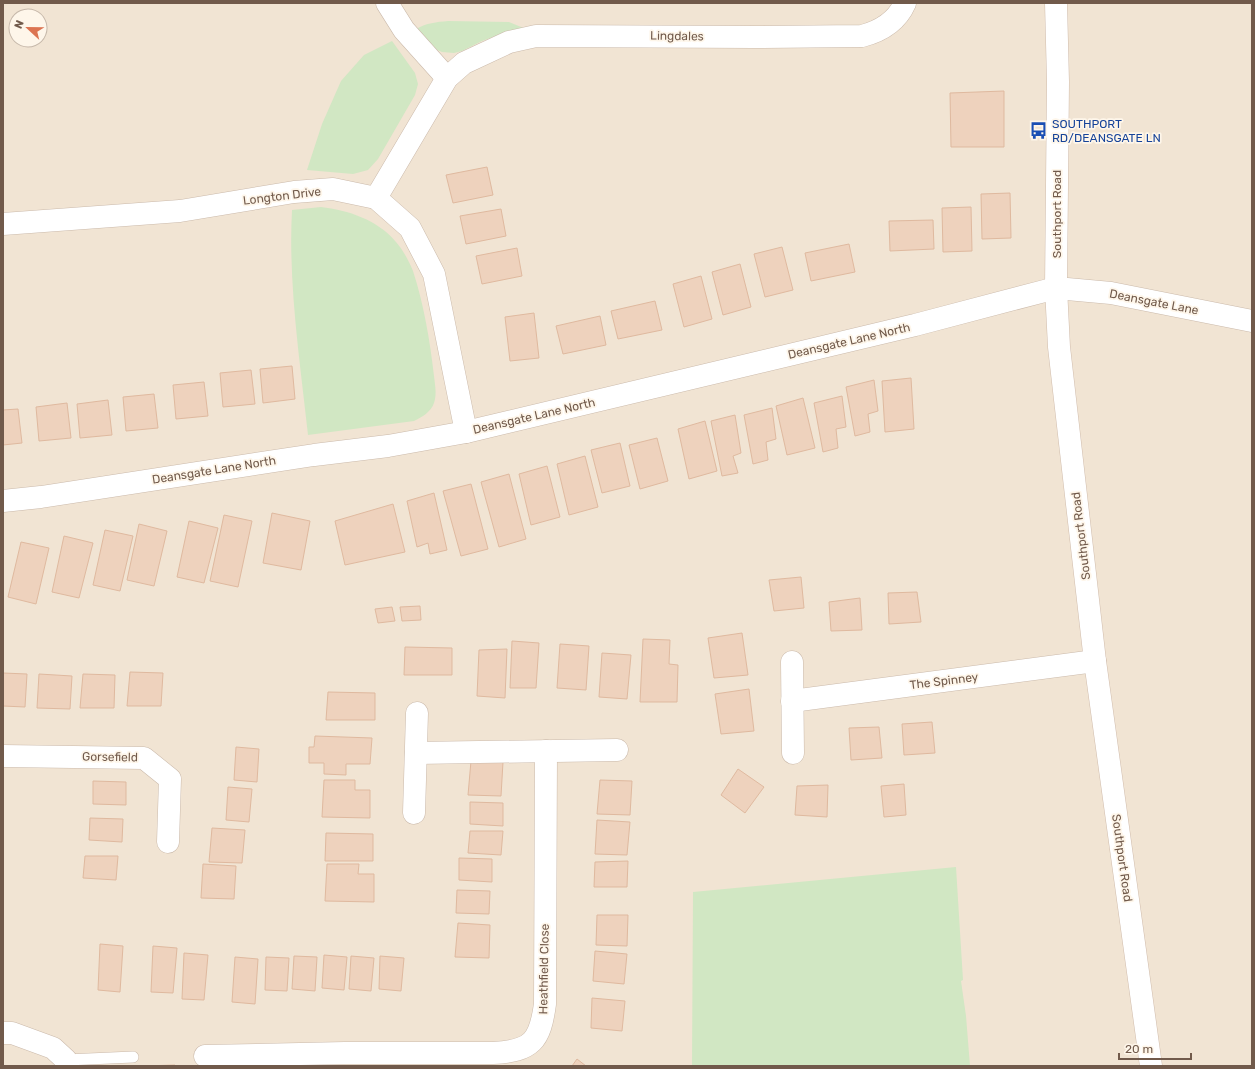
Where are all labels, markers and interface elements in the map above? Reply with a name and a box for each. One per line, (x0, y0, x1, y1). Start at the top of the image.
north arrow (8, 8, 48, 48)
text: N (12, 18, 27, 31)
street label: Lingdales (650, 29, 704, 43)
place label: SOUTHPORT RD/DEANSGATE LN (1052, 117, 1161, 145)
bus stop icon: SOUTHPORT RD/DEANSGATE LN (1029, 121, 1049, 141)
street label: Southport Road (1050, 170, 1064, 258)
street label: Longton Drive (242, 184, 322, 208)
street label: Deansgate Lane (1108, 286, 1200, 318)
street label: Deansgate Lane North (786, 320, 912, 362)
street label: Deansgate Lane North (471, 395, 597, 437)
street label: Deansgate Lane North (151, 453, 277, 487)
street label: Southport Road (1069, 491, 1093, 581)
street label: The Spinney (909, 670, 979, 692)
street label: Gorsefield (82, 750, 138, 764)
street label: Southport Road (1109, 813, 1135, 903)
street label: Heathfield Close (536, 923, 552, 1014)
scale bar (1119, 1035, 1191, 1061)
text: 20 m (1125, 1042, 1153, 1056)

